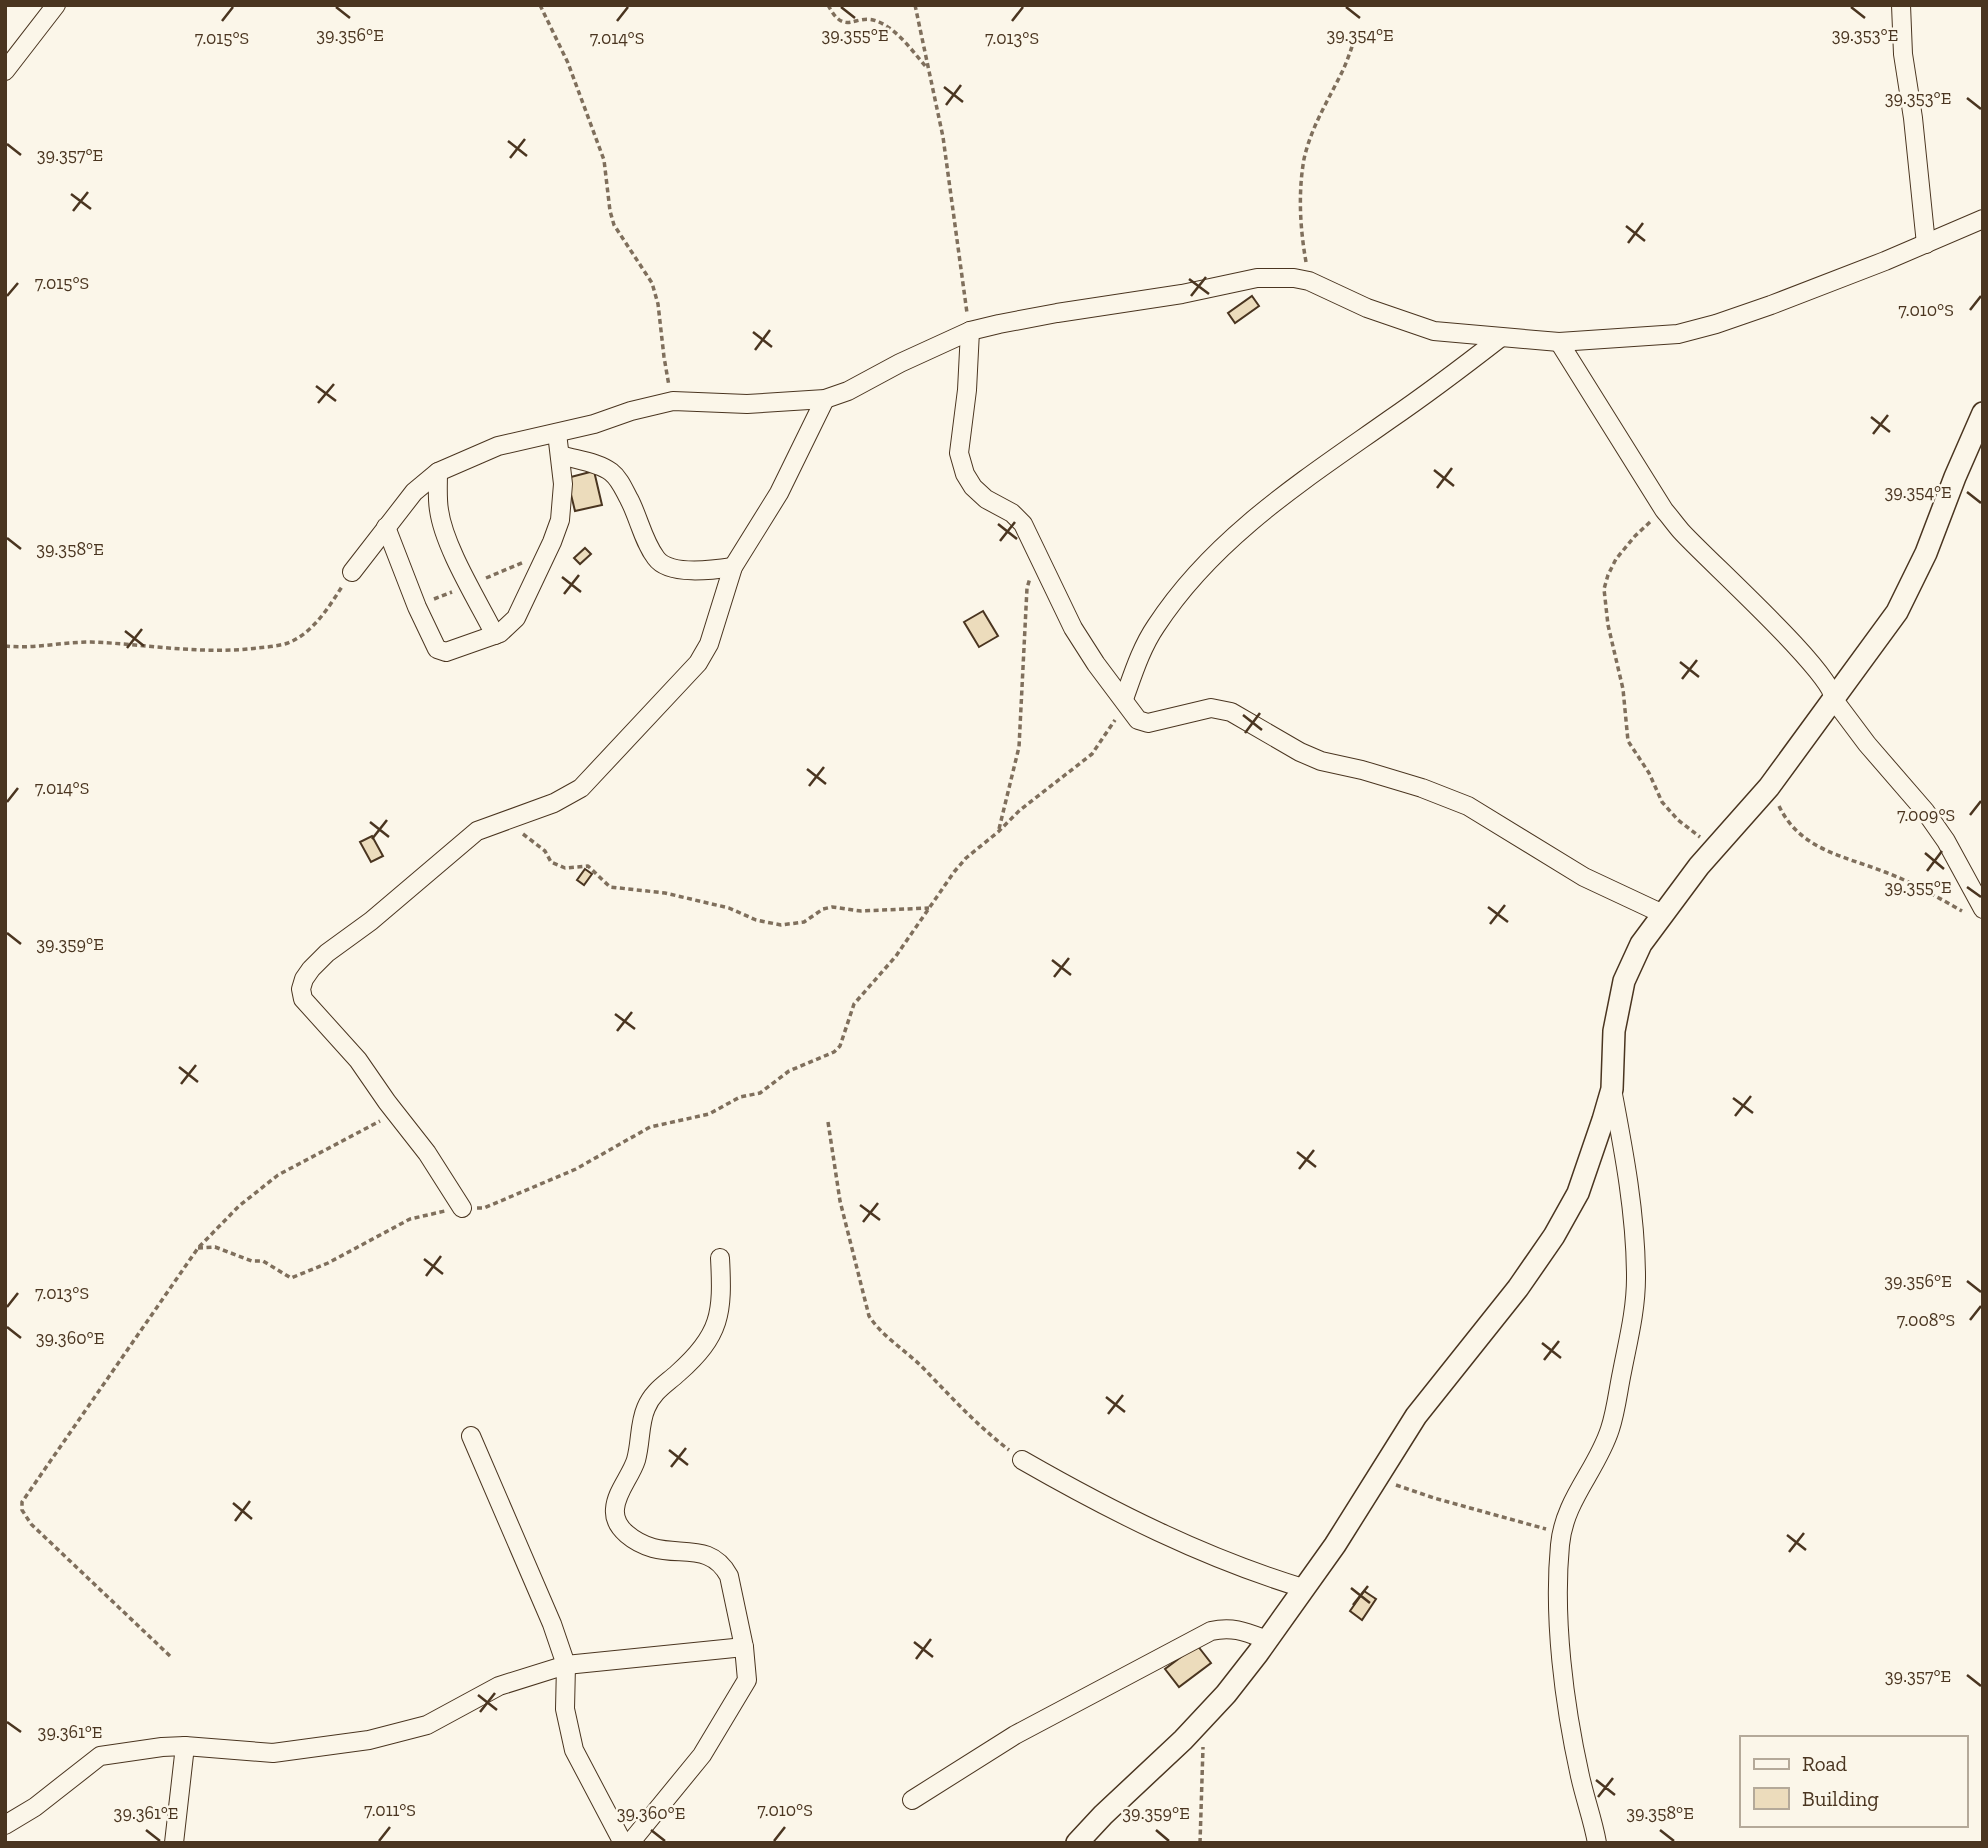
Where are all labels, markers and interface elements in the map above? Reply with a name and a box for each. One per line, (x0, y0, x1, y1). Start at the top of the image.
text: 39.356°E (316, 24, 384, 46)
text: 39.355°E (821, 24, 889, 46)
text: 39.354°E (1326, 24, 1394, 46)
text: 39.353°E (1832, 24, 1898, 46)
text: 7.015°S (195, 27, 249, 49)
text: 7.014°S (590, 27, 644, 49)
text: 7.013°S (985, 27, 1039, 49)
text: 39.353°E (1885, 87, 1951, 109)
text: 39.357°E (37, 144, 103, 166)
text: 7.015°S (35, 272, 89, 294)
text: 7.010°S (1898, 299, 1954, 321)
text: 39.354°E (1884, 481, 1952, 503)
text: 39.358°E (36, 538, 104, 560)
text: 7.014°S (35, 777, 89, 799)
text: 7.009°S (1897, 804, 1955, 826)
text: 39.355°E (1884, 876, 1952, 898)
text: 39.359°E (36, 933, 104, 955)
text: 39.356°E (1884, 1270, 1952, 1292)
text: 7.013°S (35, 1282, 89, 1304)
text: 7.008°S (1897, 1309, 1955, 1331)
text: 39.360°E (36, 1327, 104, 1349)
text: 39.357°E (1885, 1665, 1951, 1687)
text: 39.361°E (38, 1721, 102, 1743)
legend (1740, 1736, 1967, 1827)
text: Road (1802, 1751, 1848, 1776)
text: Building (1802, 1786, 1879, 1811)
text: 7.011°S (364, 1799, 416, 1821)
text: 7.010°S (757, 1799, 813, 1821)
text: 39.361°E (114, 1802, 178, 1824)
text: 39.360°E (617, 1802, 685, 1824)
text: 39.359°E (1122, 1802, 1190, 1824)
text: 39.358°E (1626, 1802, 1694, 1824)

